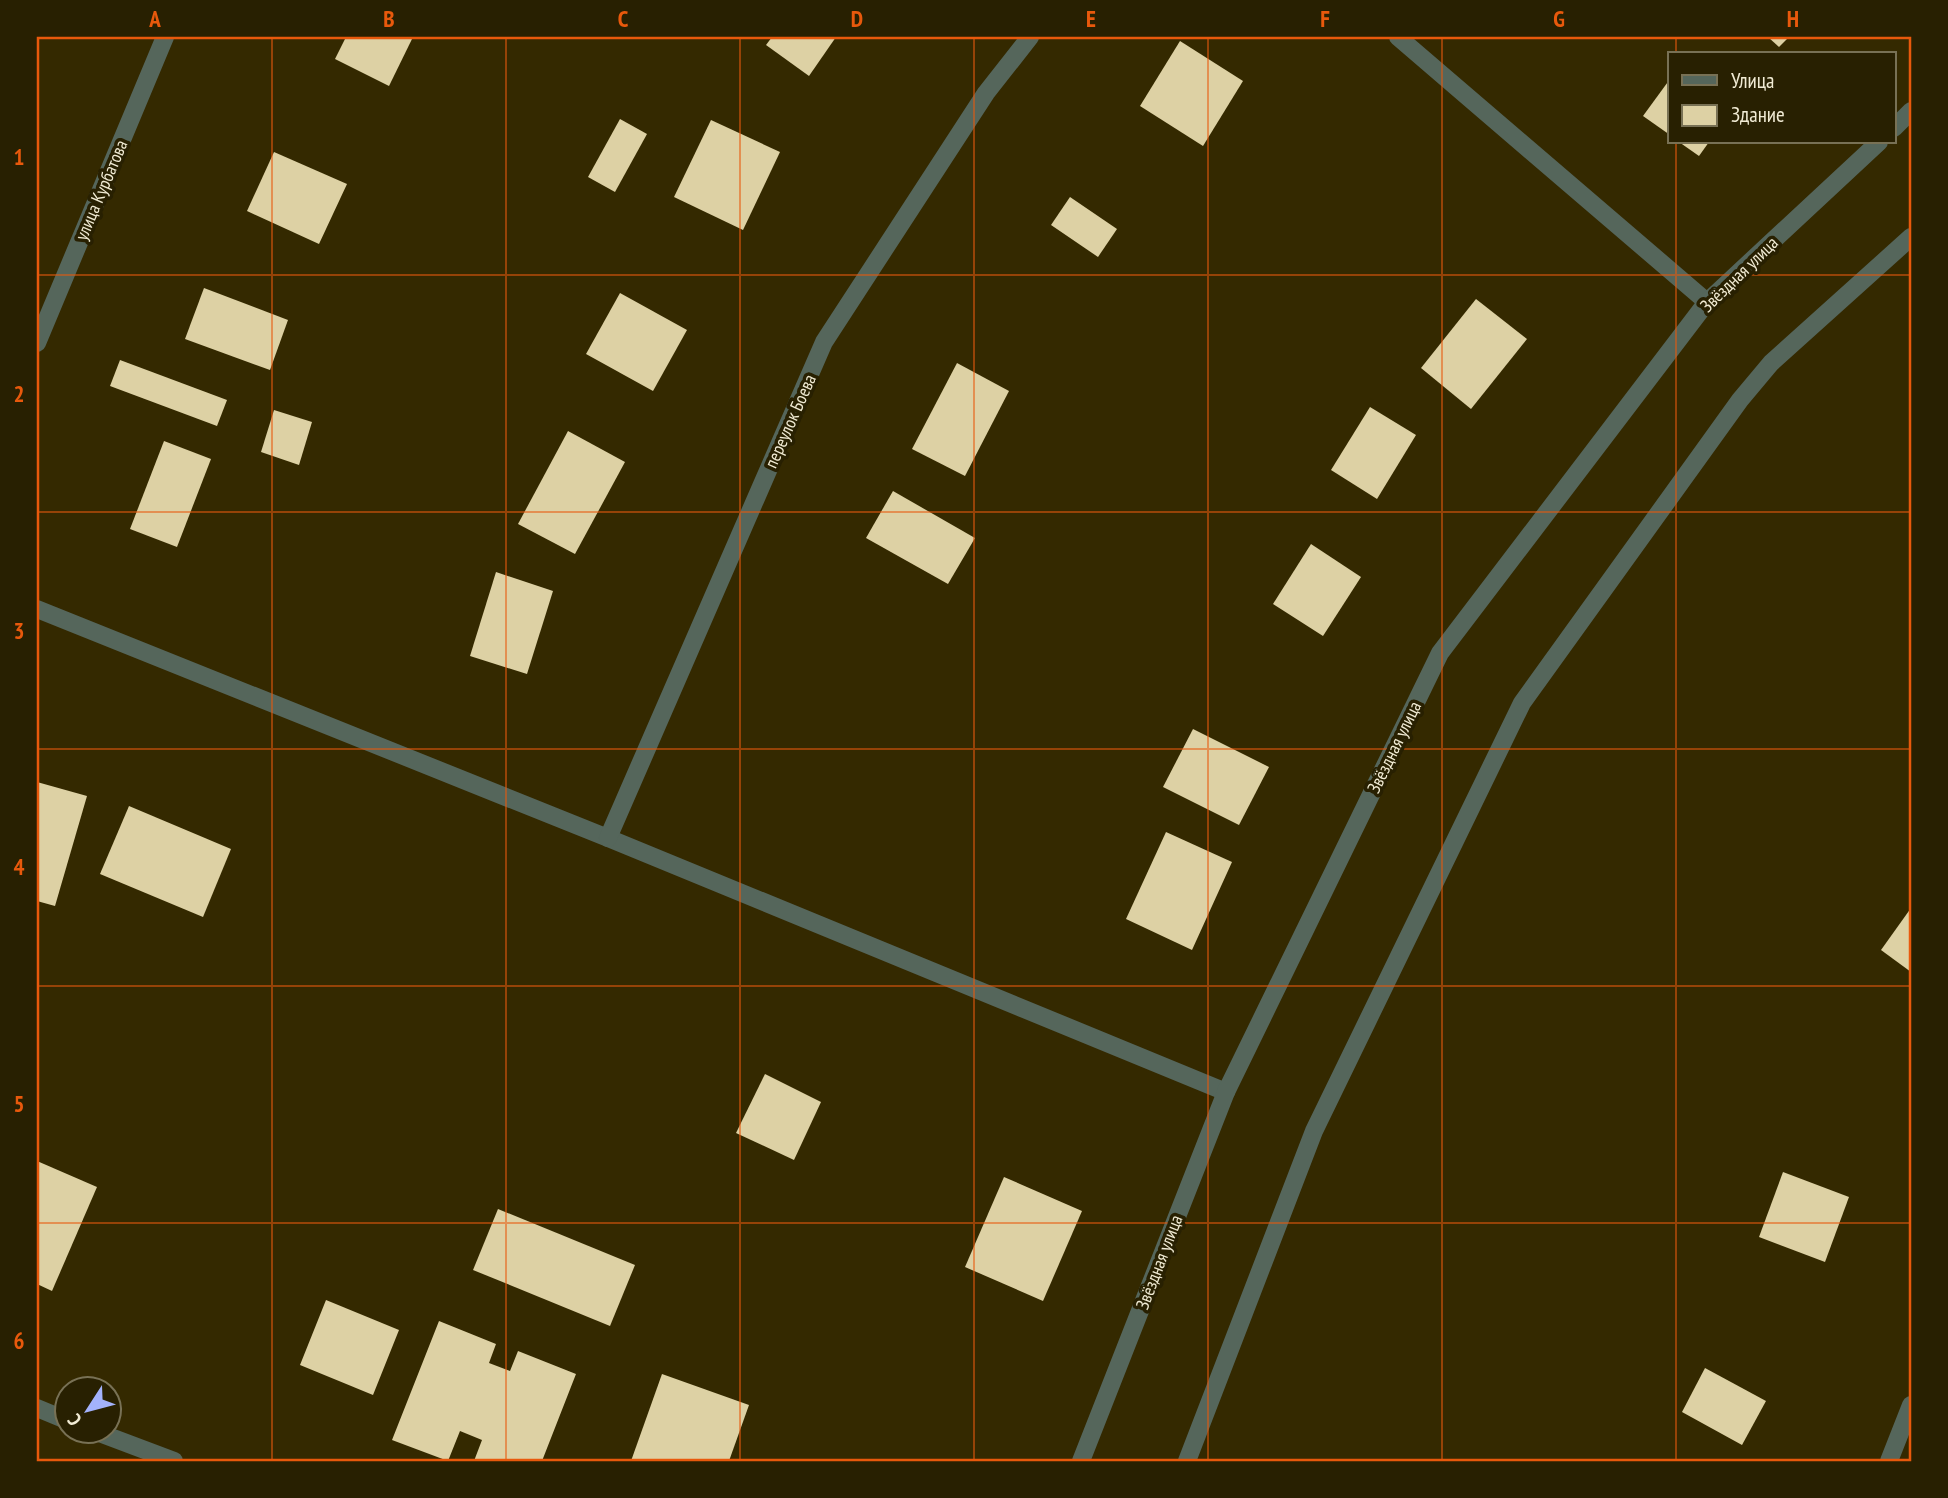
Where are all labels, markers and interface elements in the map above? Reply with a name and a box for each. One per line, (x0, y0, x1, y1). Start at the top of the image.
text: A (148, 4, 161, 33)
text: B (383, 4, 395, 33)
text: C (618, 4, 629, 33)
text: D (851, 4, 863, 33)
text: E (1086, 4, 1096, 33)
text: F (1320, 4, 1330, 33)
text: G (1553, 4, 1565, 33)
text: H (1787, 4, 1799, 33)
legend (1668, 52, 1896, 144)
text: Улица (1731, 67, 1774, 94)
text: Здание (1731, 101, 1785, 128)
street label: улица Курбатова (70, 136, 132, 244)
text: 1 (14, 142, 25, 171)
street label: Звёздная улица (1695, 231, 1783, 317)
street label: переулок Боева (759, 371, 821, 471)
text: 2 (14, 379, 25, 408)
text: 3 (14, 616, 25, 645)
street label: Звёздная улица (1362, 697, 1426, 797)
text: 4 (14, 852, 25, 881)
text: 5 (14, 1089, 25, 1118)
street label: Звёздная улица (1130, 1212, 1188, 1312)
text: 6 (14, 1326, 25, 1355)
north arrow (52, 1376, 122, 1446)
text: С (62, 1409, 87, 1431)

